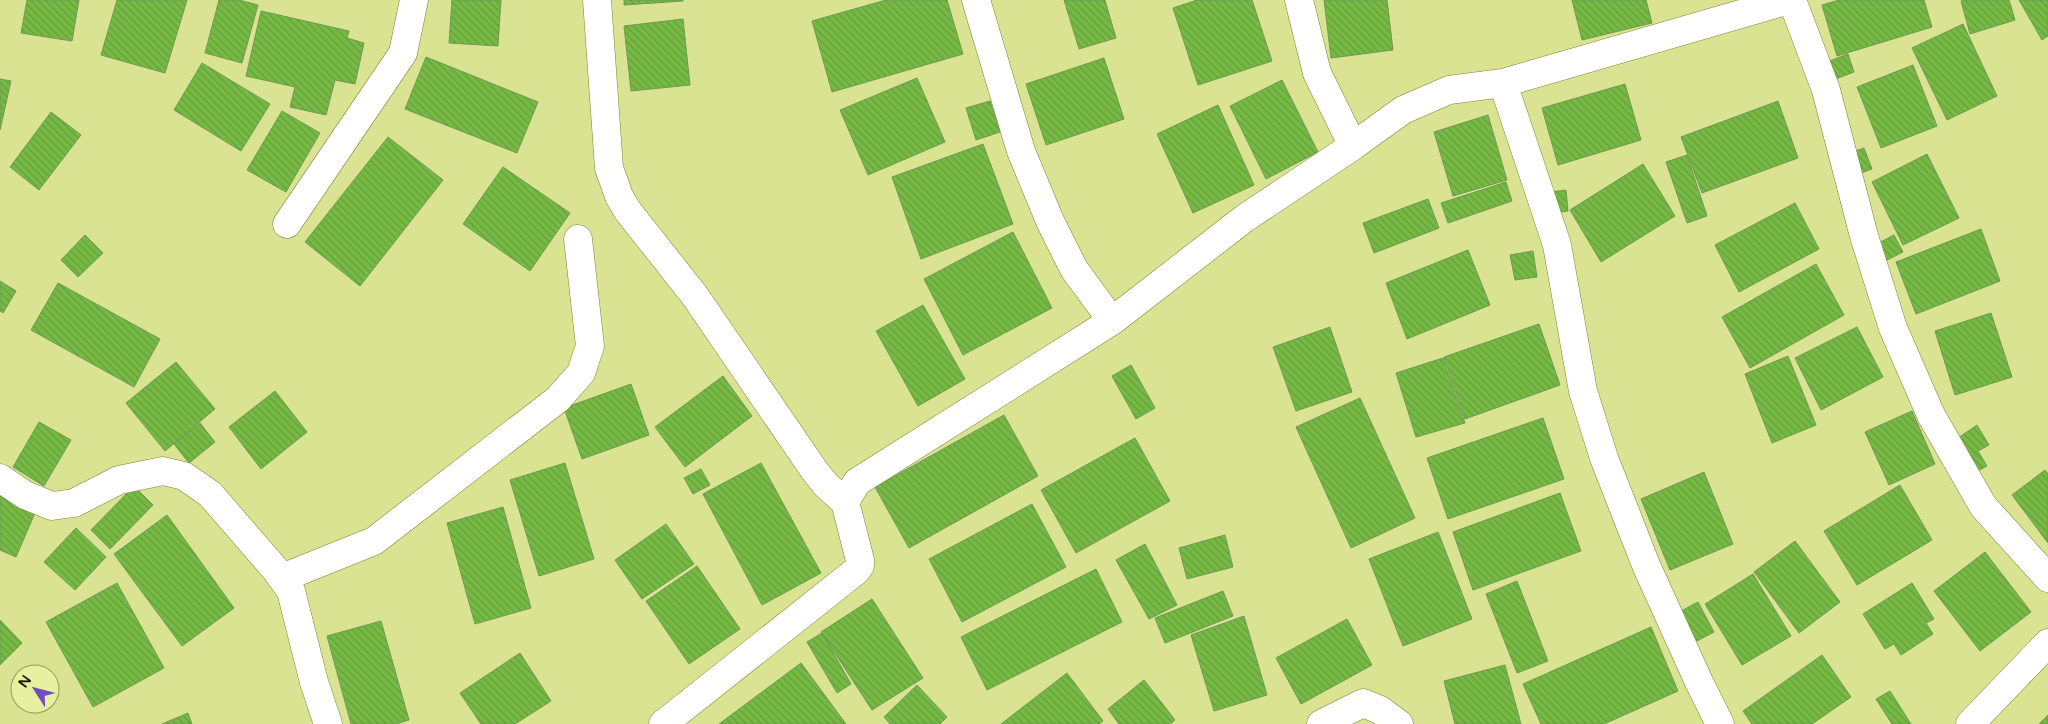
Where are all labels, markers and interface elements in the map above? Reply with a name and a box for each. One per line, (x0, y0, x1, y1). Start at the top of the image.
north arrow (10, 664, 60, 714)
text: N (15, 672, 35, 691)

